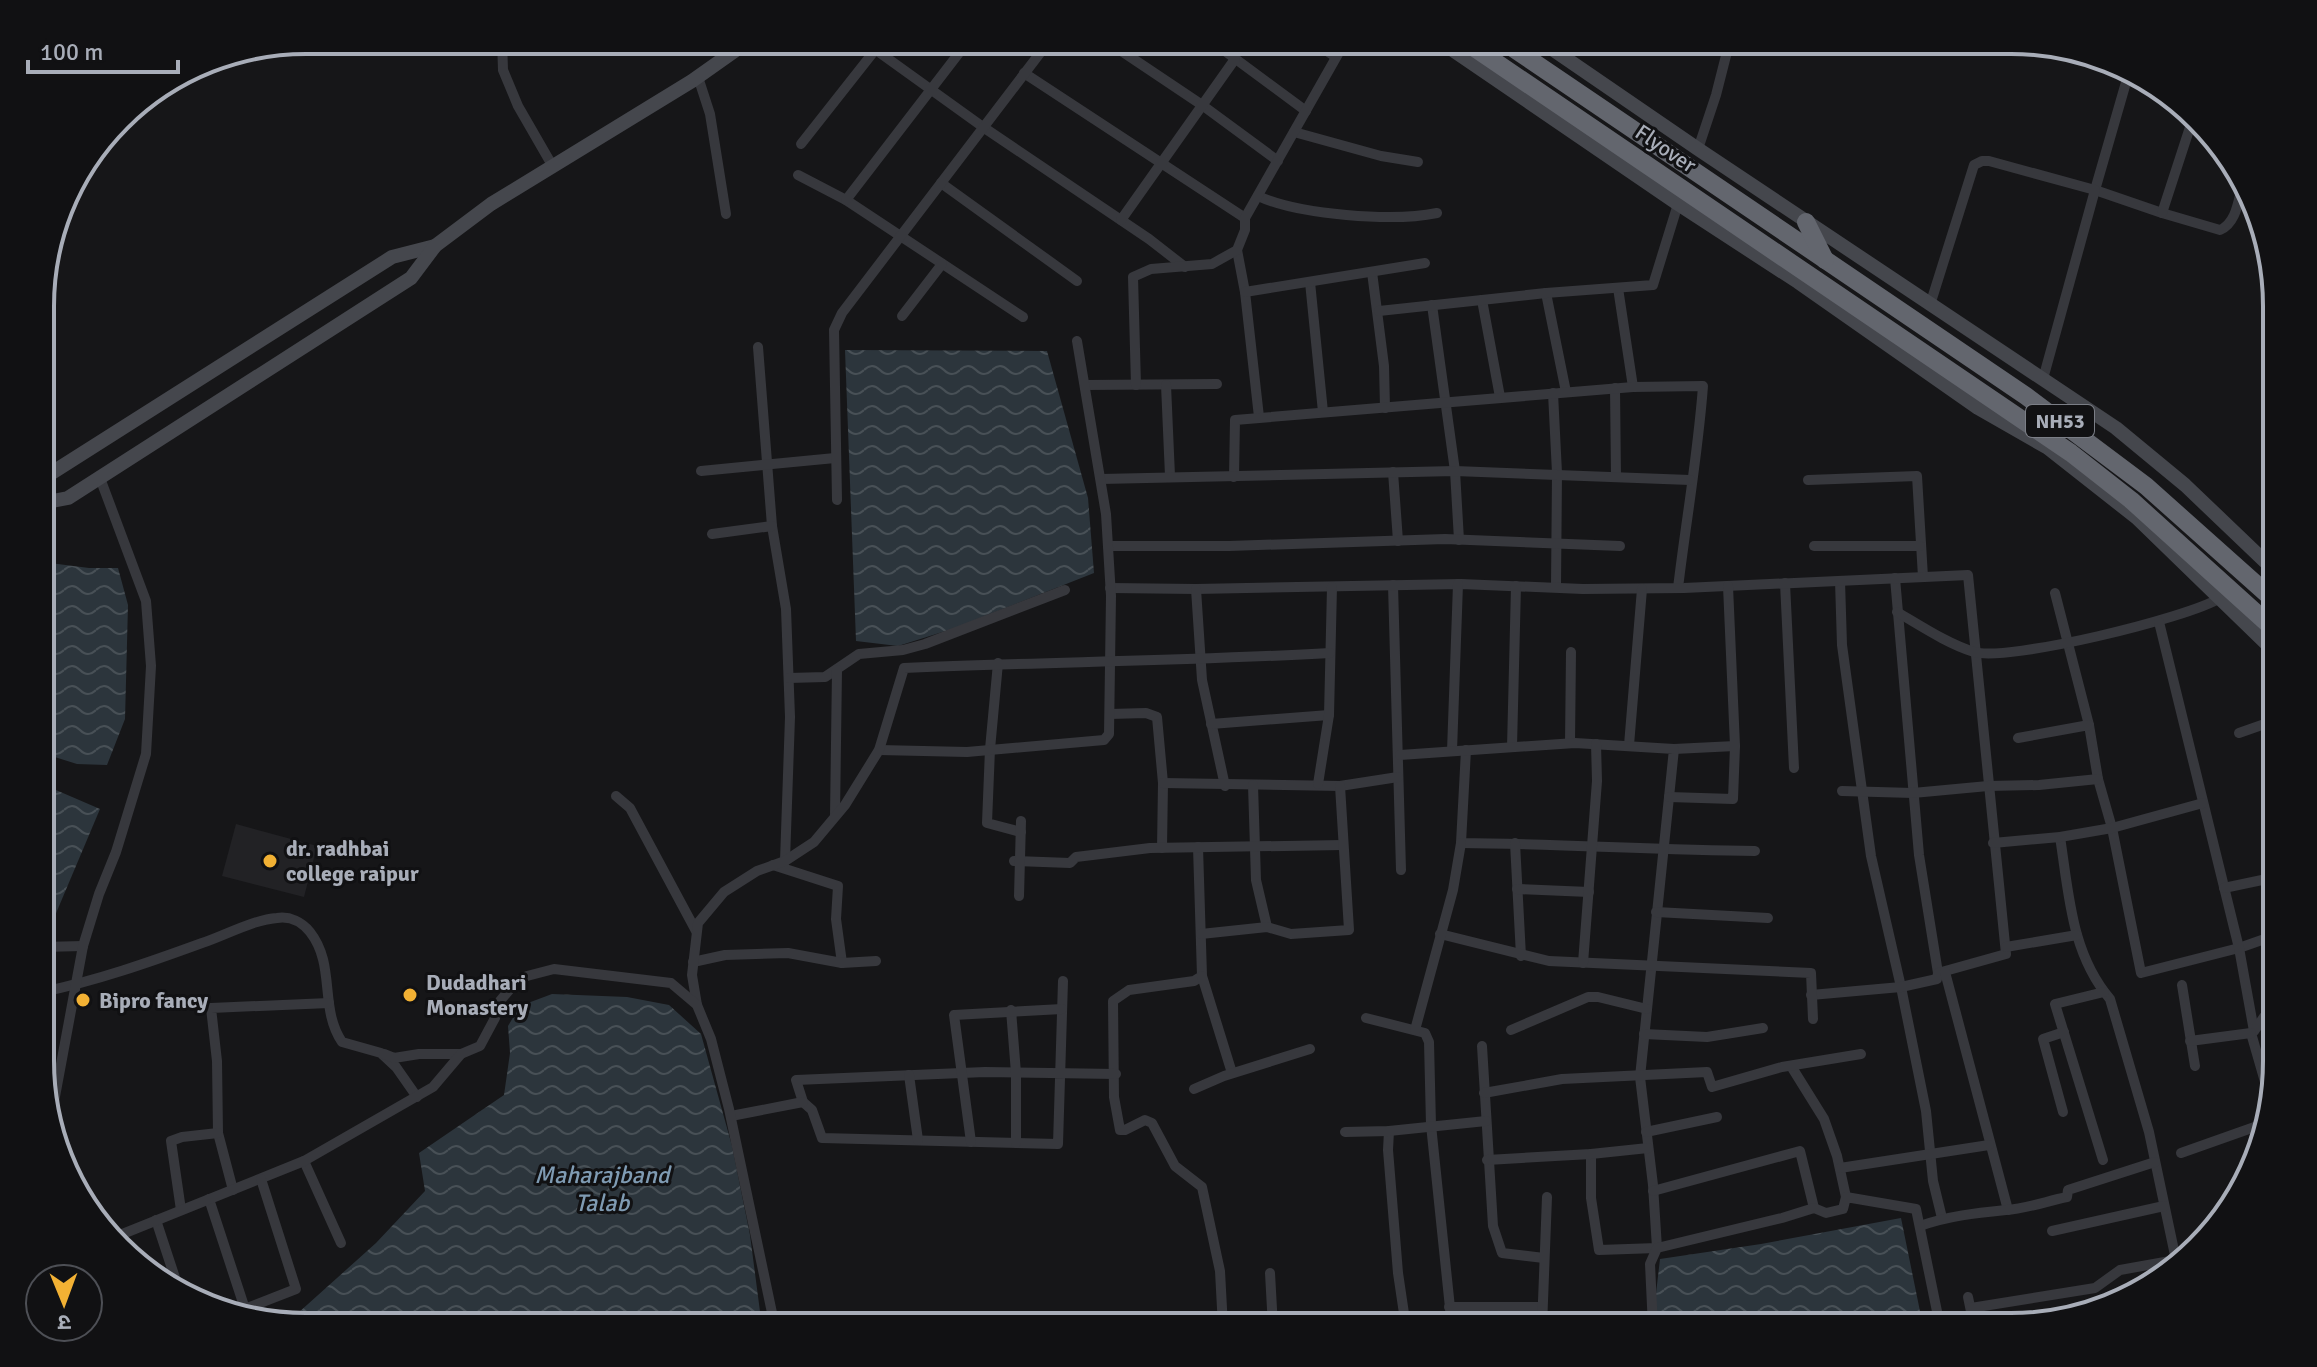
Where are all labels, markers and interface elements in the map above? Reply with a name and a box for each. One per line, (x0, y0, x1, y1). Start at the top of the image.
scale bar (28, 24, 178, 74)
text: 100 m (40, 37, 103, 67)
street label: Flyover (1630, 118, 1701, 179)
road number: NH53 (2026, 405, 2094, 437)
place label: dr. radhbai college raipur (286, 835, 419, 887)
marker: dr. radhbai college raipur (261, 852, 279, 870)
place label: Dudadhari Monastery (426, 969, 528, 1021)
marker: Dudadhari Monastery (401, 986, 419, 1004)
place label: Bipro fancy (99, 987, 208, 1014)
marker: Bipro fancy (74, 991, 92, 1009)
water label: Maharajband Talab (535, 1160, 673, 1218)
north arrow (24, 1263, 104, 1343)
text: उ (57, 1309, 71, 1336)

